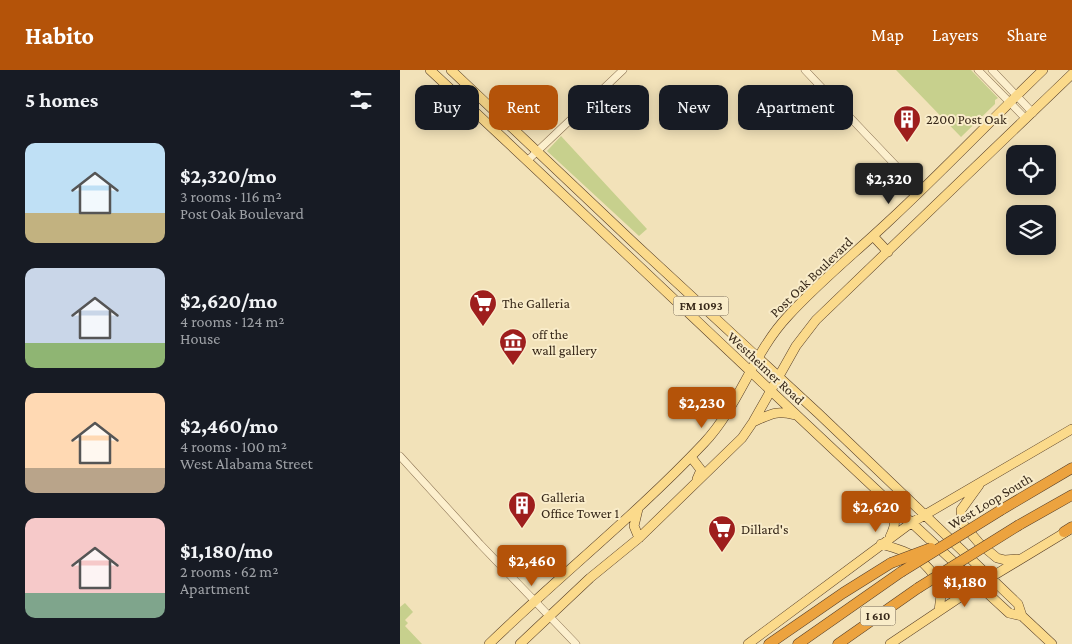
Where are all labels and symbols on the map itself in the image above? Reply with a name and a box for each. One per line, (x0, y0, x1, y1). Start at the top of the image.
building icon: 2200 Post Oak (892, 104, 922, 143)
place label: 2200 Post Oak (926, 111, 1007, 127)
pin: $2,320 (848, 162, 930, 205)
street label: Post Oak Boulevard (766, 233, 856, 320)
supermarket icon: The Galleria (468, 288, 498, 327)
place label: The Galleria (502, 295, 570, 311)
road number: FM 1093 (674, 297, 728, 316)
place label: off the wall gallery (532, 326, 597, 358)
museum icon: off the wall gallery (498, 327, 528, 366)
street label: Westheimer Road (724, 328, 808, 408)
pin: $2,230 (661, 386, 743, 429)
street label: West Loop South (945, 469, 1035, 532)
place label: Galleria Office Tower 1 (541, 489, 619, 521)
building icon: Galleria Office Tower 1 (507, 490, 537, 529)
pin: $2,620 (835, 490, 917, 533)
supermarket icon: Dillard's (707, 514, 737, 553)
place label: Dillard's (741, 521, 789, 537)
pin: $2,460 (491, 544, 573, 587)
pin: $1,180 (924, 566, 1006, 608)
road number: I 610 (860, 606, 896, 626)

